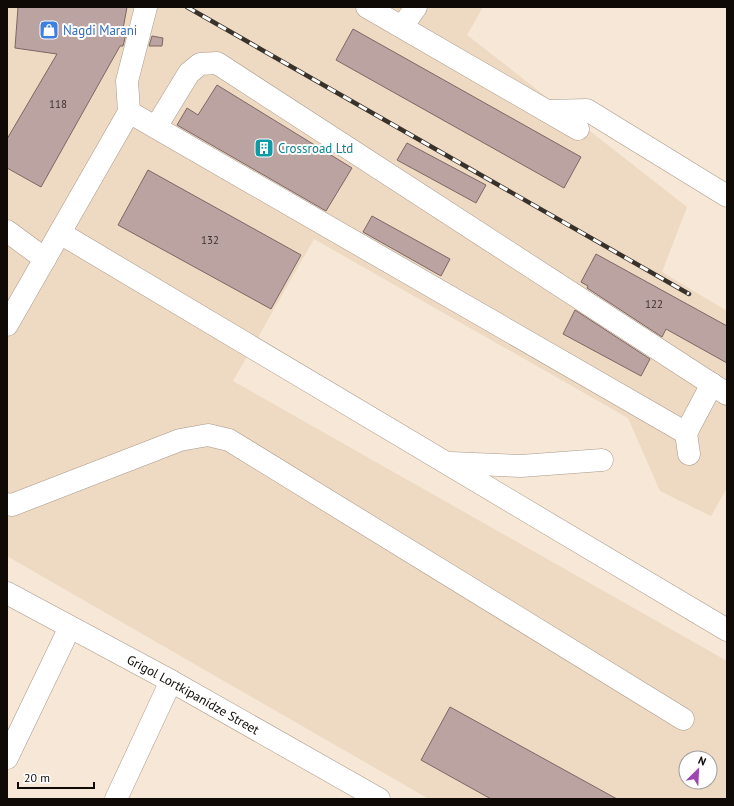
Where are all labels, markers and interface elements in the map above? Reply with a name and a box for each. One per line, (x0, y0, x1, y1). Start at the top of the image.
shop icon: Nagdi Marani (38, 19, 60, 41)
place label: Nagdi Marani (63, 22, 137, 39)
house number: 118 (49, 97, 67, 111)
building icon: Crossroad Ltd (253, 137, 275, 159)
place label: Crossroad Ltd (278, 140, 353, 157)
house number: 132 (201, 233, 219, 247)
house number: 122 (645, 297, 663, 311)
street label: Grigol Lortkipanidze Street (124, 651, 263, 739)
north arrow (678, 750, 718, 790)
text: N (696, 753, 708, 769)
scale bar (18, 764, 94, 790)
text: 20 m (24, 770, 50, 785)

